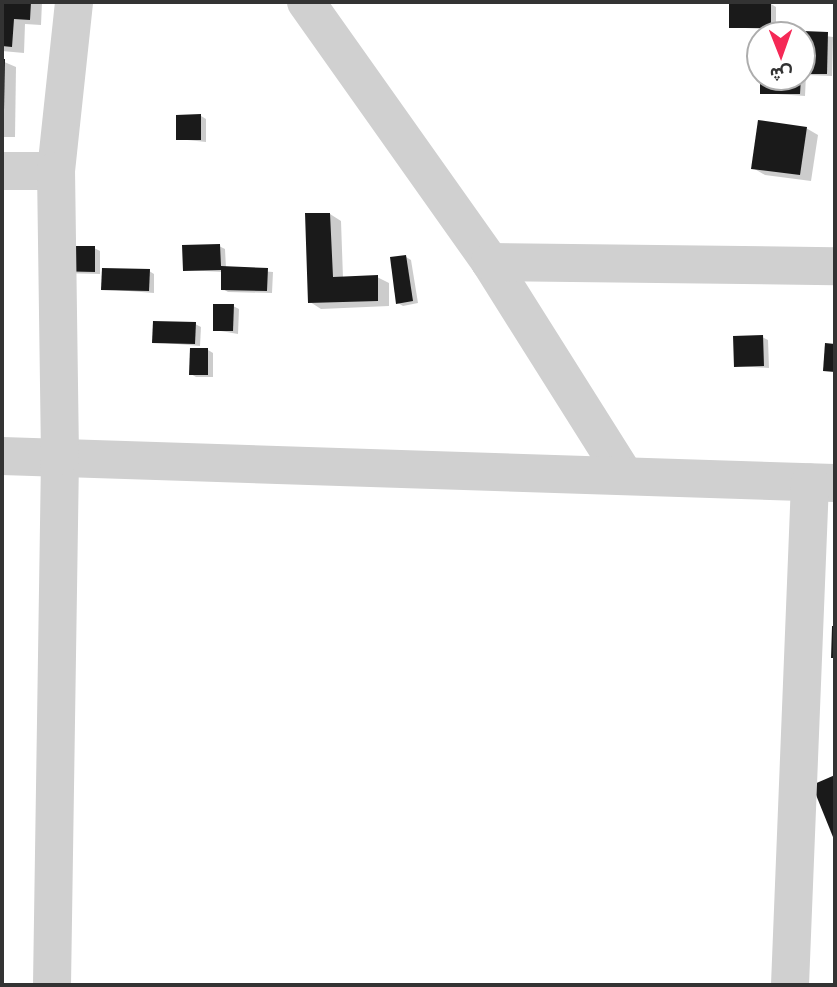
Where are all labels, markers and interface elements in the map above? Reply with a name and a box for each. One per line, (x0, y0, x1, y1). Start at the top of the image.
north arrow (746, 21, 816, 91)
text: ش (770, 62, 793, 88)

